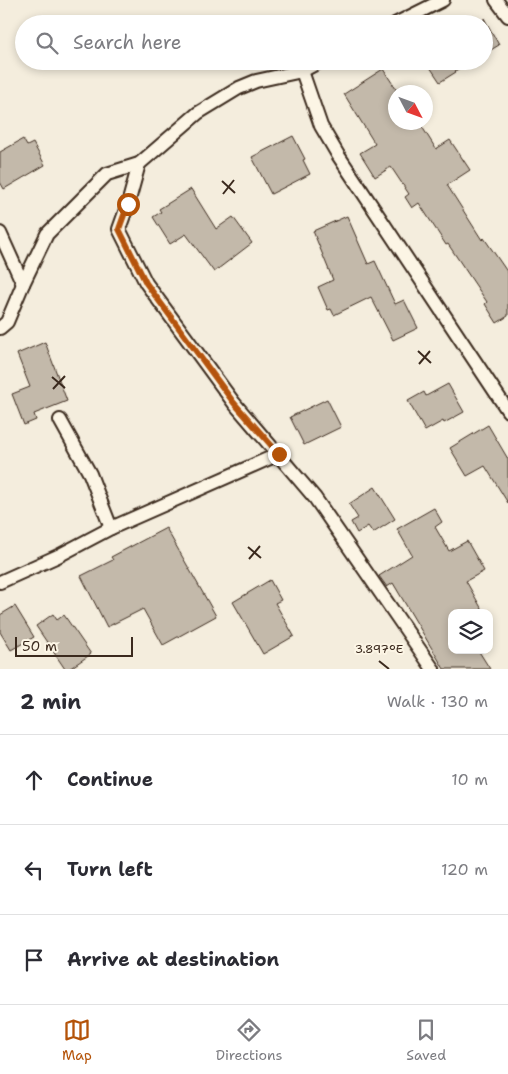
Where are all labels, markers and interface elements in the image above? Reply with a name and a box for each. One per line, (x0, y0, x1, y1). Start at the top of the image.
search box (15, 15, 493, 70)
icon: search (33, 29, 61, 57)
text: Search here (73, 30, 182, 55)
north arrow (388, 85, 433, 130)
route start (117, 193, 140, 216)
route end (268, 443, 291, 466)
map controls (448, 609, 493, 654)
button: layers (448, 609, 493, 654)
scale bar (15, 634, 132, 657)
text: 50 m (22, 637, 57, 655)
text: 3.897°E (355, 641, 403, 657)
text: 2 min (20, 688, 81, 716)
text: Walk · 130 m (387, 691, 488, 712)
icon: ahead (20, 766, 48, 794)
text: Continue (67, 767, 153, 792)
text: 10 m (451, 769, 488, 790)
icon: left (20, 856, 48, 884)
text: Turn left (67, 857, 153, 882)
text: 120 m (441, 859, 488, 880)
icon: arrive (20, 946, 48, 974)
text: Arrive at destination (67, 947, 279, 972)
tab: Map (62, 1016, 92, 1064)
tab: Directions (216, 1016, 282, 1064)
tab: Saved (406, 1016, 446, 1064)

